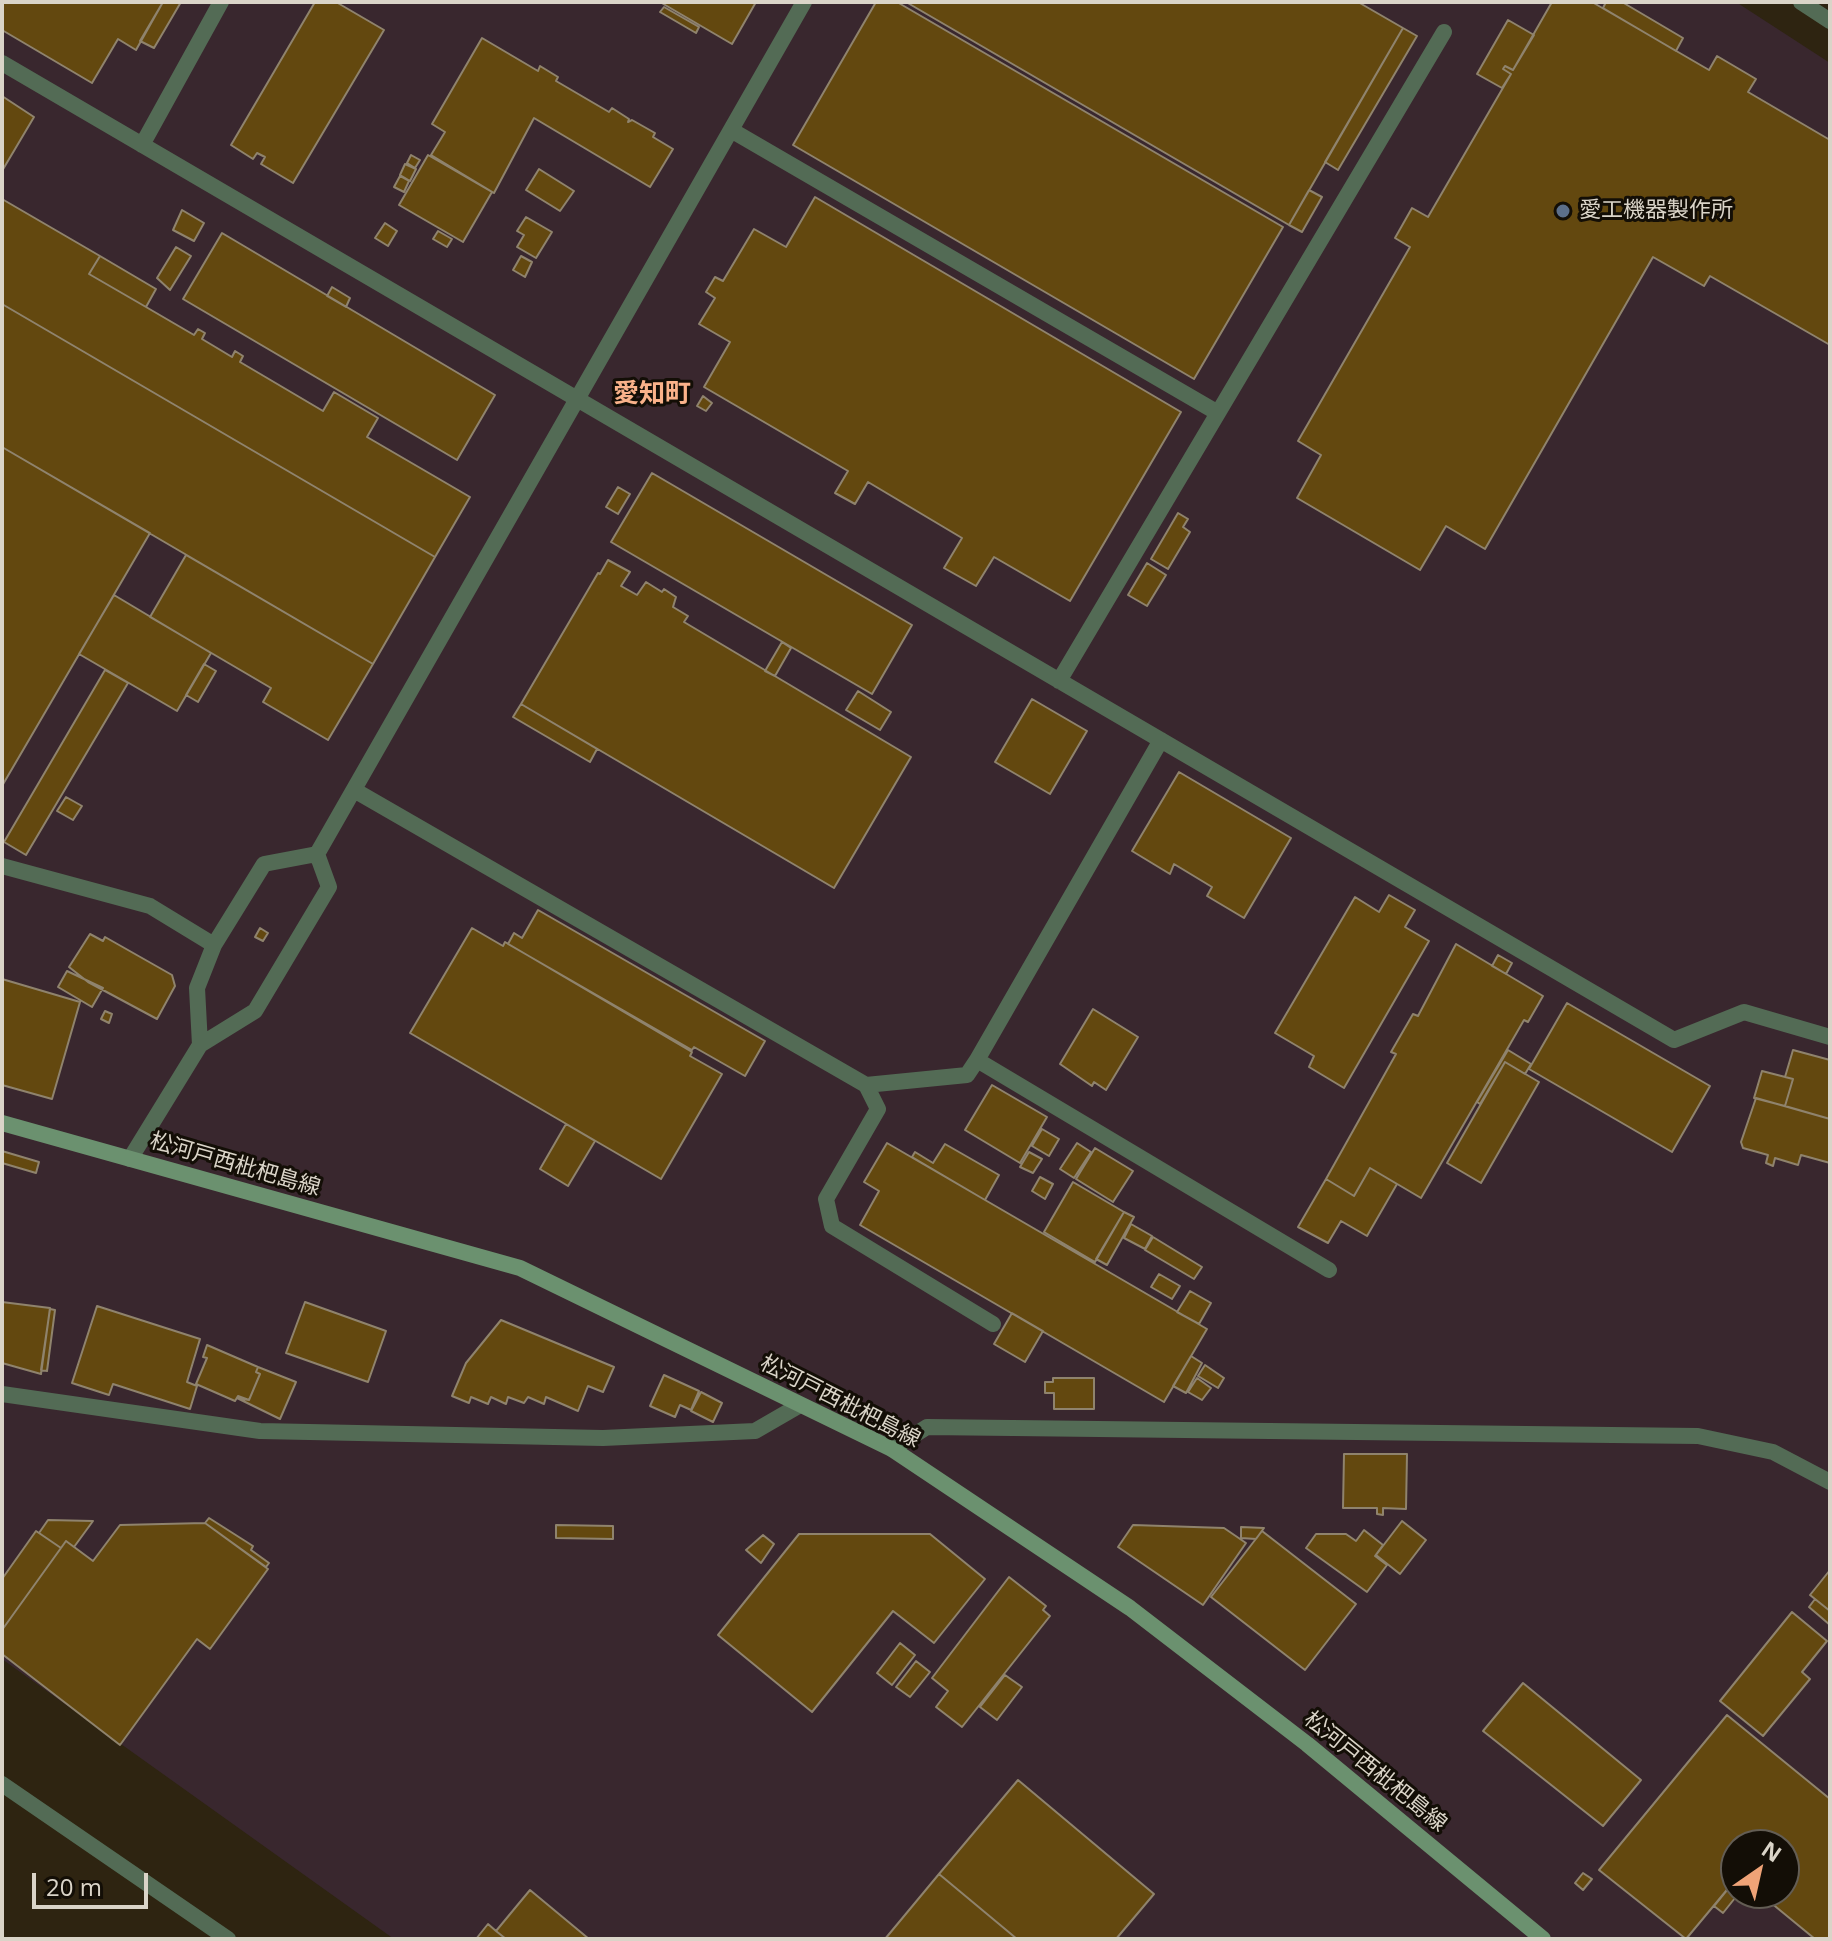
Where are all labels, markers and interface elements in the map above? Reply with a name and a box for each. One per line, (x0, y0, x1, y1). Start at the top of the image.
place label: 愛工機器製作所 (1579, 198, 1733, 224)
marker: 愛工機器製作所 (1554, 202, 1572, 220)
district label: 愛知町 (613, 379, 691, 411)
street label: 松河戸西枇杷島線 (147, 1128, 323, 1202)
street label: 松河戸西枇杷島線 (756, 1350, 924, 1454)
street label: 松河戸西枇杷島線 (1298, 1706, 1452, 1838)
north arrow (1720, 1829, 1800, 1909)
text: N (1756, 1833, 1788, 1868)
scale bar (36, 1857, 152, 1907)
text: 20 m (46, 1870, 102, 1903)

